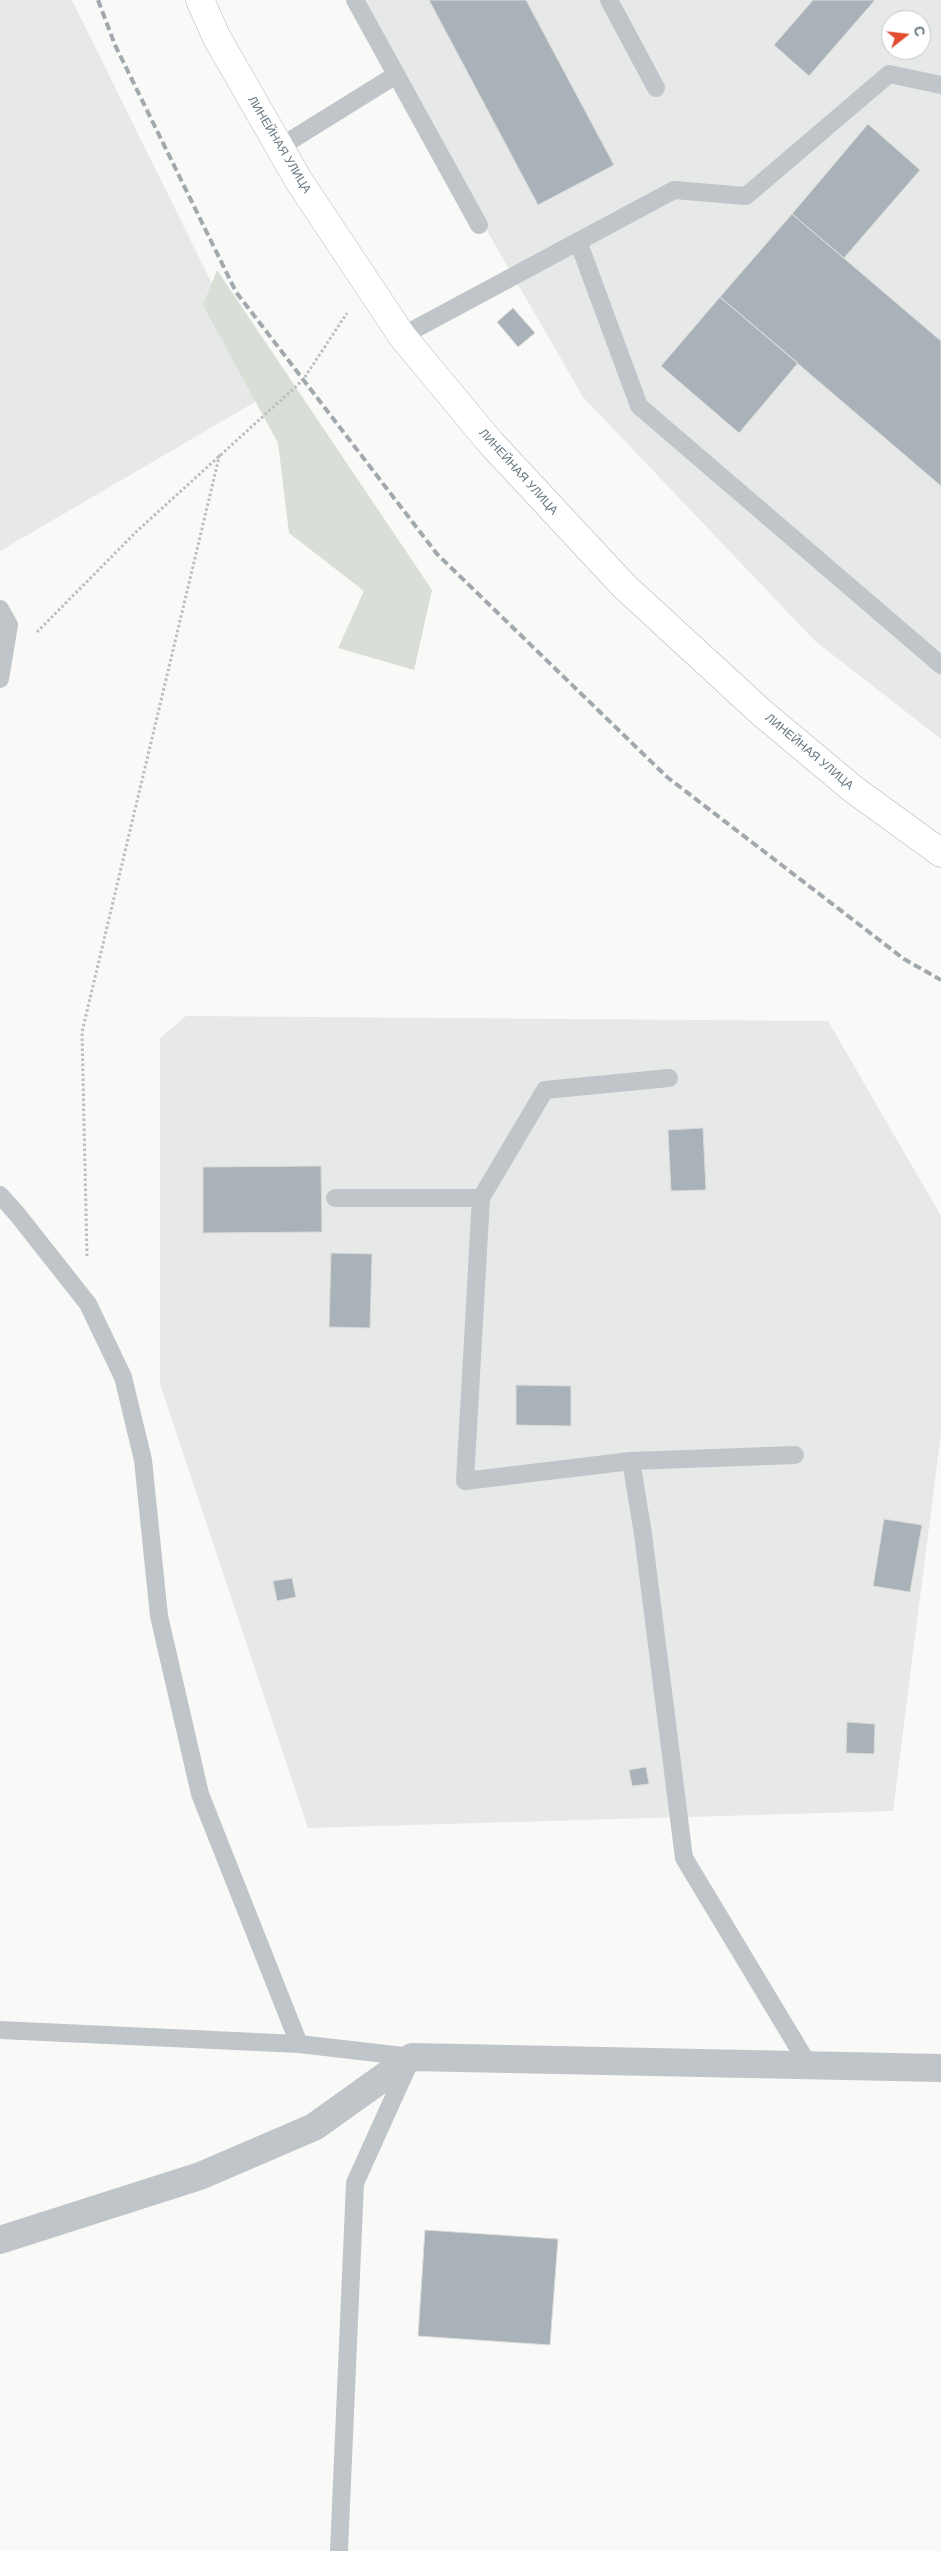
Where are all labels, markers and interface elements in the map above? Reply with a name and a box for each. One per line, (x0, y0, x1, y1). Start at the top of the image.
north arrow (881, 10, 931, 60)
text: С (909, 24, 930, 38)
street label: ЛИНЕЙНАЯ УЛИЦА (244, 94, 314, 196)
street label: ЛИНЕЙНАЯ УЛИЦА (476, 426, 560, 518)
street label: ЛИНЕЙНАЯ УЛИЦА (762, 711, 856, 793)

